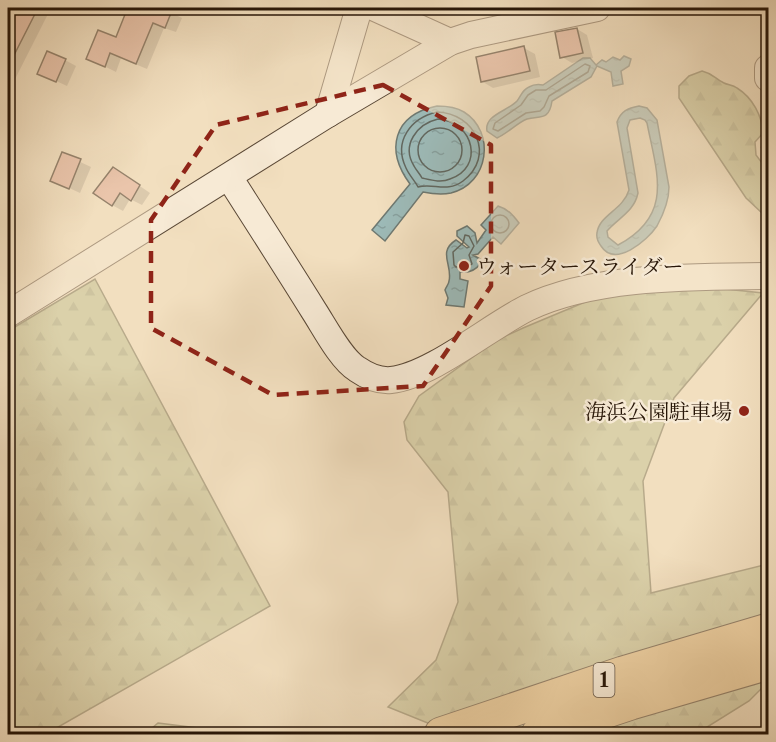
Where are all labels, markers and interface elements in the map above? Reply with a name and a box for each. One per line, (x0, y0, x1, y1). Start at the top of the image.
place label: ウォータースライダー (476, 254, 683, 279)
marker: ウォータースライダー (457, 259, 471, 273)
place label: 海浜公園駐車場 (585, 399, 732, 424)
marker: 海浜公園駐車場 (737, 404, 751, 418)
road number: 1 (594, 663, 614, 697)

